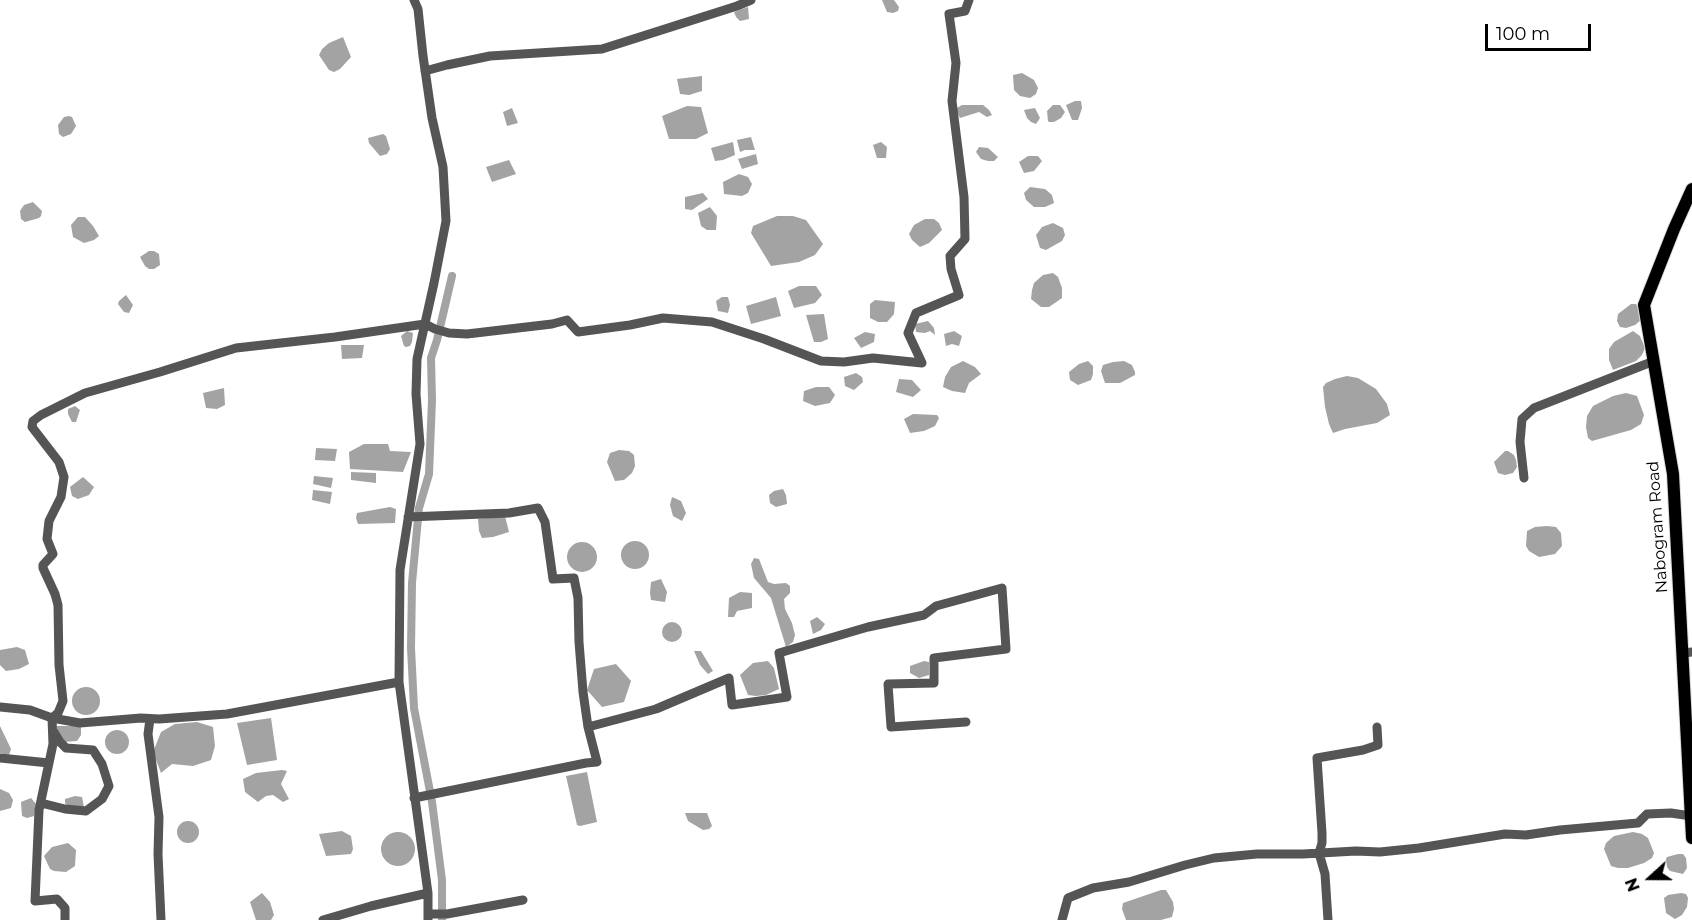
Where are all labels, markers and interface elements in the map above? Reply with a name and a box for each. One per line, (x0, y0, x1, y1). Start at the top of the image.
scale bar (1488, 12, 1594, 50)
text: 100 m (1496, 23, 1550, 45)
street label: Nabogram Road (1644, 460, 1672, 594)
north arrow (1620, 848, 1680, 908)
text: N (1622, 875, 1644, 894)

